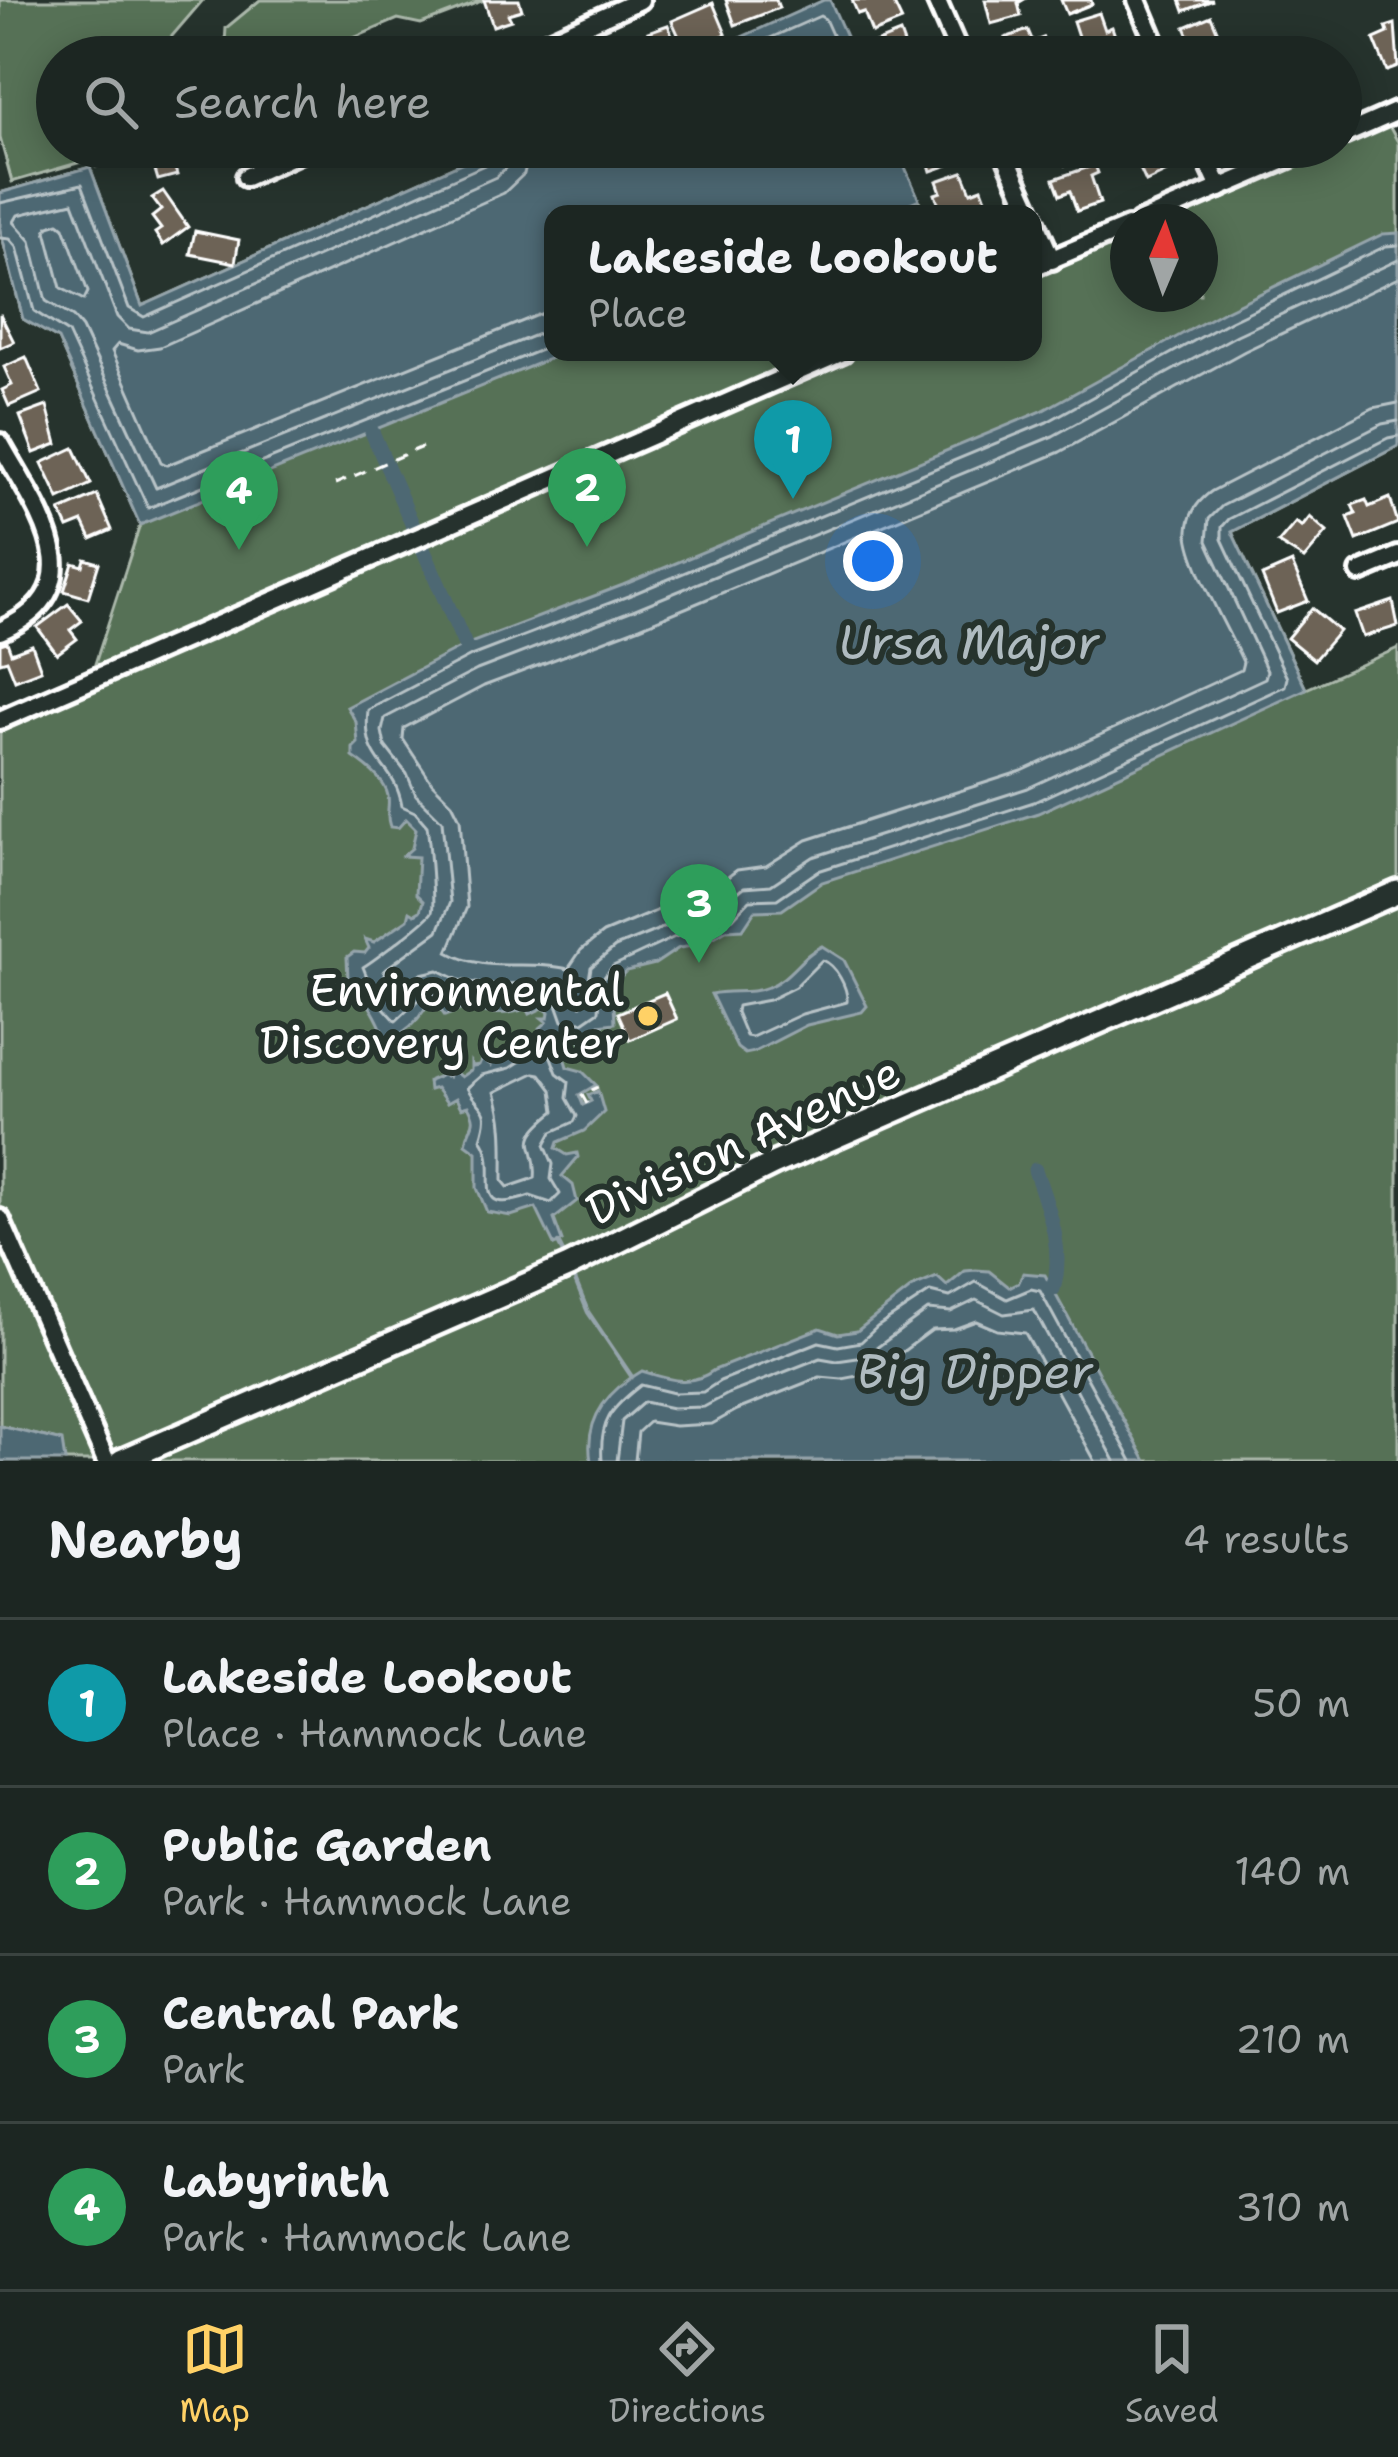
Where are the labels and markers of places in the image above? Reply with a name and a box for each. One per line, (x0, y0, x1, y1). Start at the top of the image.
pin: 1 (754, 400, 832, 499)
pin: 2 (548, 448, 626, 547)
pin: 4 (200, 451, 278, 550)
pin: 3 (660, 864, 738, 963)
place label: Environmental Discovery Center (260, 960, 624, 1072)
marker: Environmental Discovery Center (635, 1003, 661, 1029)

